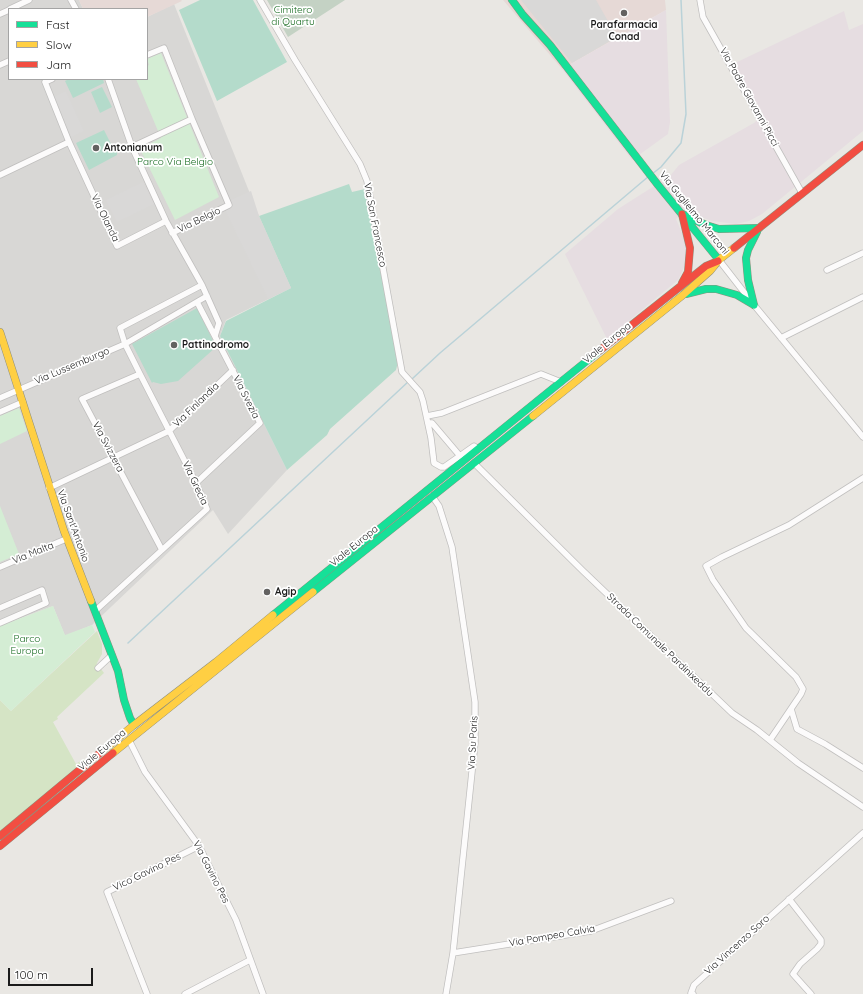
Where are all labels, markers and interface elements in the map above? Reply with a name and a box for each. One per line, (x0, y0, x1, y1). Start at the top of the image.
park label: Cimitero di Quartu (271, 4, 315, 28)
legend (8, 8, 148, 80)
marker: Parafarmacia Conad (619, 8, 629, 18)
text: Fast (46, 17, 70, 32)
place label: Parafarmacia Conad (590, 19, 658, 42)
text: Slow (46, 37, 72, 52)
street label: Via Padre Giovanni Picci (717, 46, 781, 148)
text: Jam (46, 57, 71, 72)
place label: Antonianum (104, 142, 162, 154)
marker: Antonianum (91, 143, 101, 153)
park label: Parco Via Belgio (137, 156, 213, 168)
street label: Via Guglielmo Marconi (657, 169, 731, 257)
street label: Via San Francesco (361, 182, 389, 268)
street label: Via Olanda (88, 192, 122, 244)
street label: Via Belgio (176, 204, 222, 236)
street label: Viale Europa (580, 320, 634, 366)
place label: Pattinodromo (182, 339, 249, 351)
marker: Pattinodromo (169, 340, 179, 350)
street label: Via Lussemburgo (33, 345, 111, 387)
street label: Via Svezia (230, 373, 262, 421)
street label: Via Finlandia (170, 380, 222, 430)
street label: Via Svizzera (90, 420, 126, 474)
street label: Via Grecia (180, 459, 210, 507)
street label: Via Sant'Antonio (54, 488, 92, 564)
street label: Viale Europa (327, 523, 381, 569)
street label: Via Malta (11, 539, 55, 567)
place label: Agip (275, 586, 296, 598)
marker: Agip (262, 587, 272, 597)
street label: Strada Comunale Pardinixeddu (604, 591, 716, 699)
park label: Parco Europa (10, 633, 44, 656)
street label: Via Su Paris (466, 716, 480, 770)
street label: Viale Europa (76, 727, 128, 773)
street label: Via Gavino Pes (190, 839, 232, 905)
street label: Vico Gavino Pes (111, 850, 183, 894)
street label: Via Vincenzo Soro (702, 913, 772, 977)
street label: Via Pompeo Calvia (508, 923, 596, 949)
scale bar (10, 960, 95, 986)
text: 100 m (15, 967, 48, 982)

